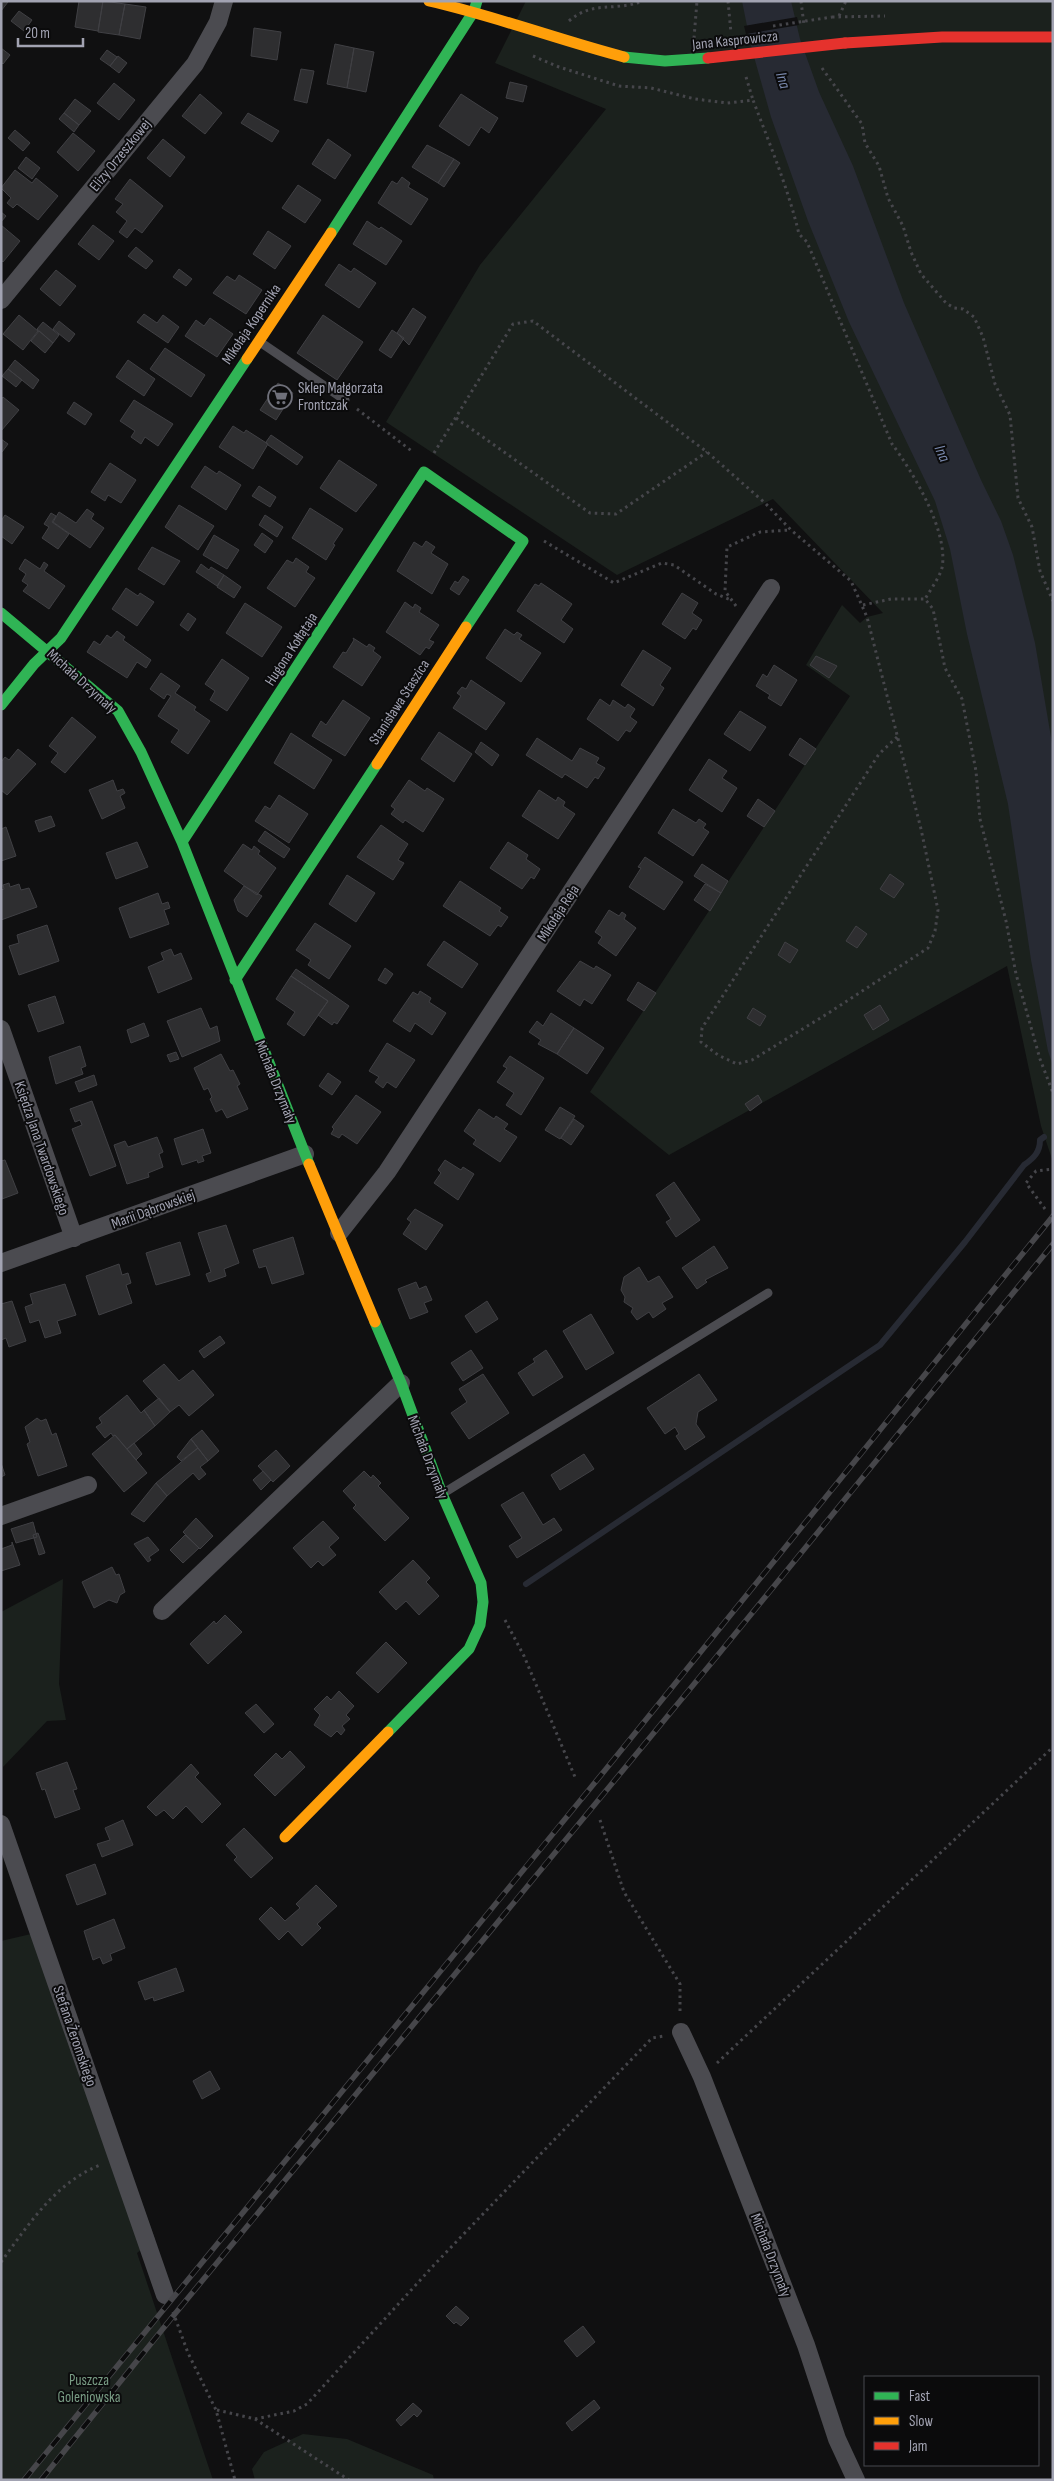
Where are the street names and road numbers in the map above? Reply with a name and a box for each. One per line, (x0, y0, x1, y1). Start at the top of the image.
street label: Jana Kasprowicza (690, 27, 779, 55)
street label: Elizy Orzeszkowej (85, 115, 156, 195)
street label: Mikołaja Kopernika (218, 280, 285, 368)
street label: Hugona Kołłątaja (261, 609, 322, 689)
street label: Michała Drzymały (43, 645, 121, 718)
street label: Stanisława Staszica (365, 656, 434, 748)
street label: Mikołaja Reja (533, 881, 584, 945)
street label: Michała Drzymały (250, 1038, 301, 1127)
street label: Księdza Jana Twardowskiego (10, 1079, 73, 1218)
street label: Marii Dąbrowskiej (109, 1185, 198, 1233)
street label: Michała Drzymały (403, 1413, 452, 1502)
street label: Stefana Żeromskiego (48, 1983, 101, 2089)
street label: Michała Drzymały (746, 2211, 795, 2300)

